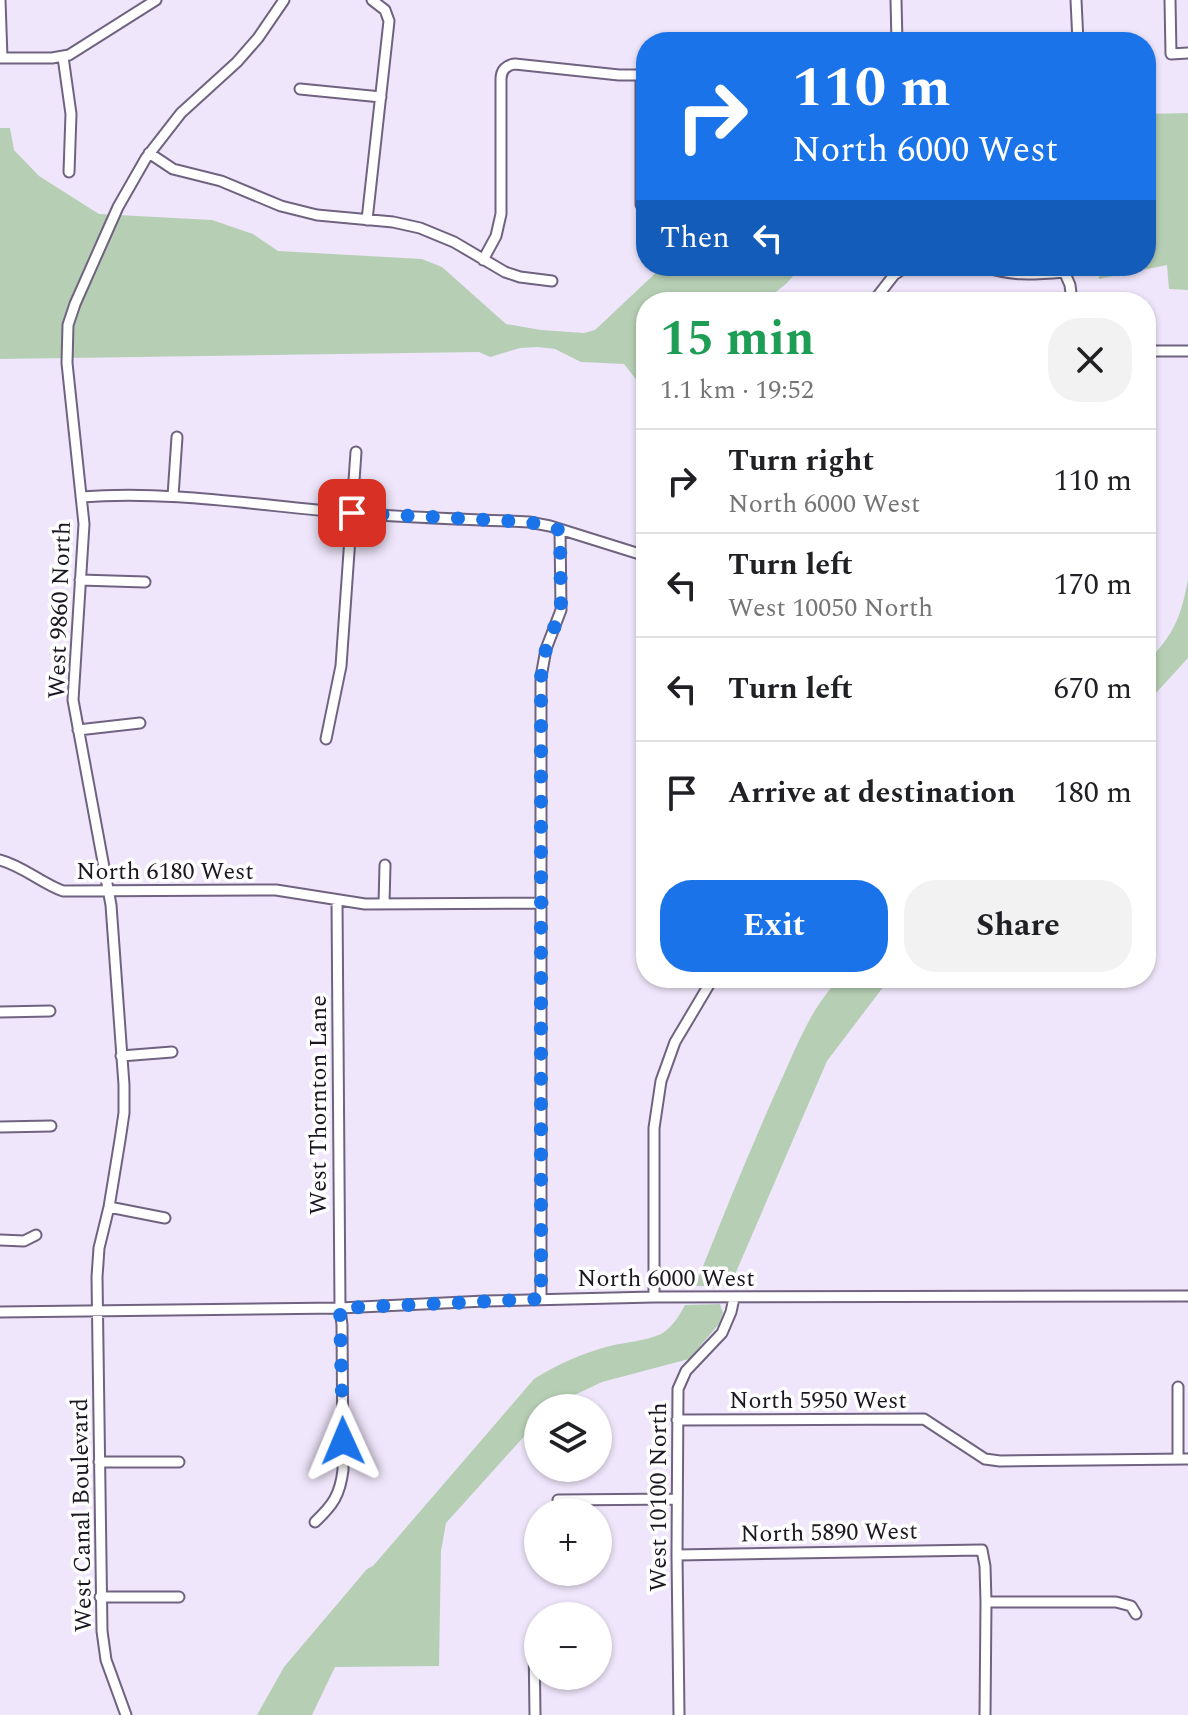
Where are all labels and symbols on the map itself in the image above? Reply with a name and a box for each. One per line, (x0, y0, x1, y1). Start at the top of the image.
pin (318, 479, 386, 547)
street label: West 9860 North (39, 521, 81, 699)
street label: North 6180 West (76, 854, 254, 890)
street label: West Thornton Lane (301, 995, 337, 1215)
street label: North 6000 West (577, 1261, 755, 1297)
street label: North 5950 West (729, 1383, 907, 1419)
street label: West Canal Boulevard (62, 1398, 102, 1632)
position arrow (301, 1399, 385, 1483)
street label: West 10100 North (641, 1402, 677, 1592)
street label: North 5890 West (740, 1513, 918, 1553)

